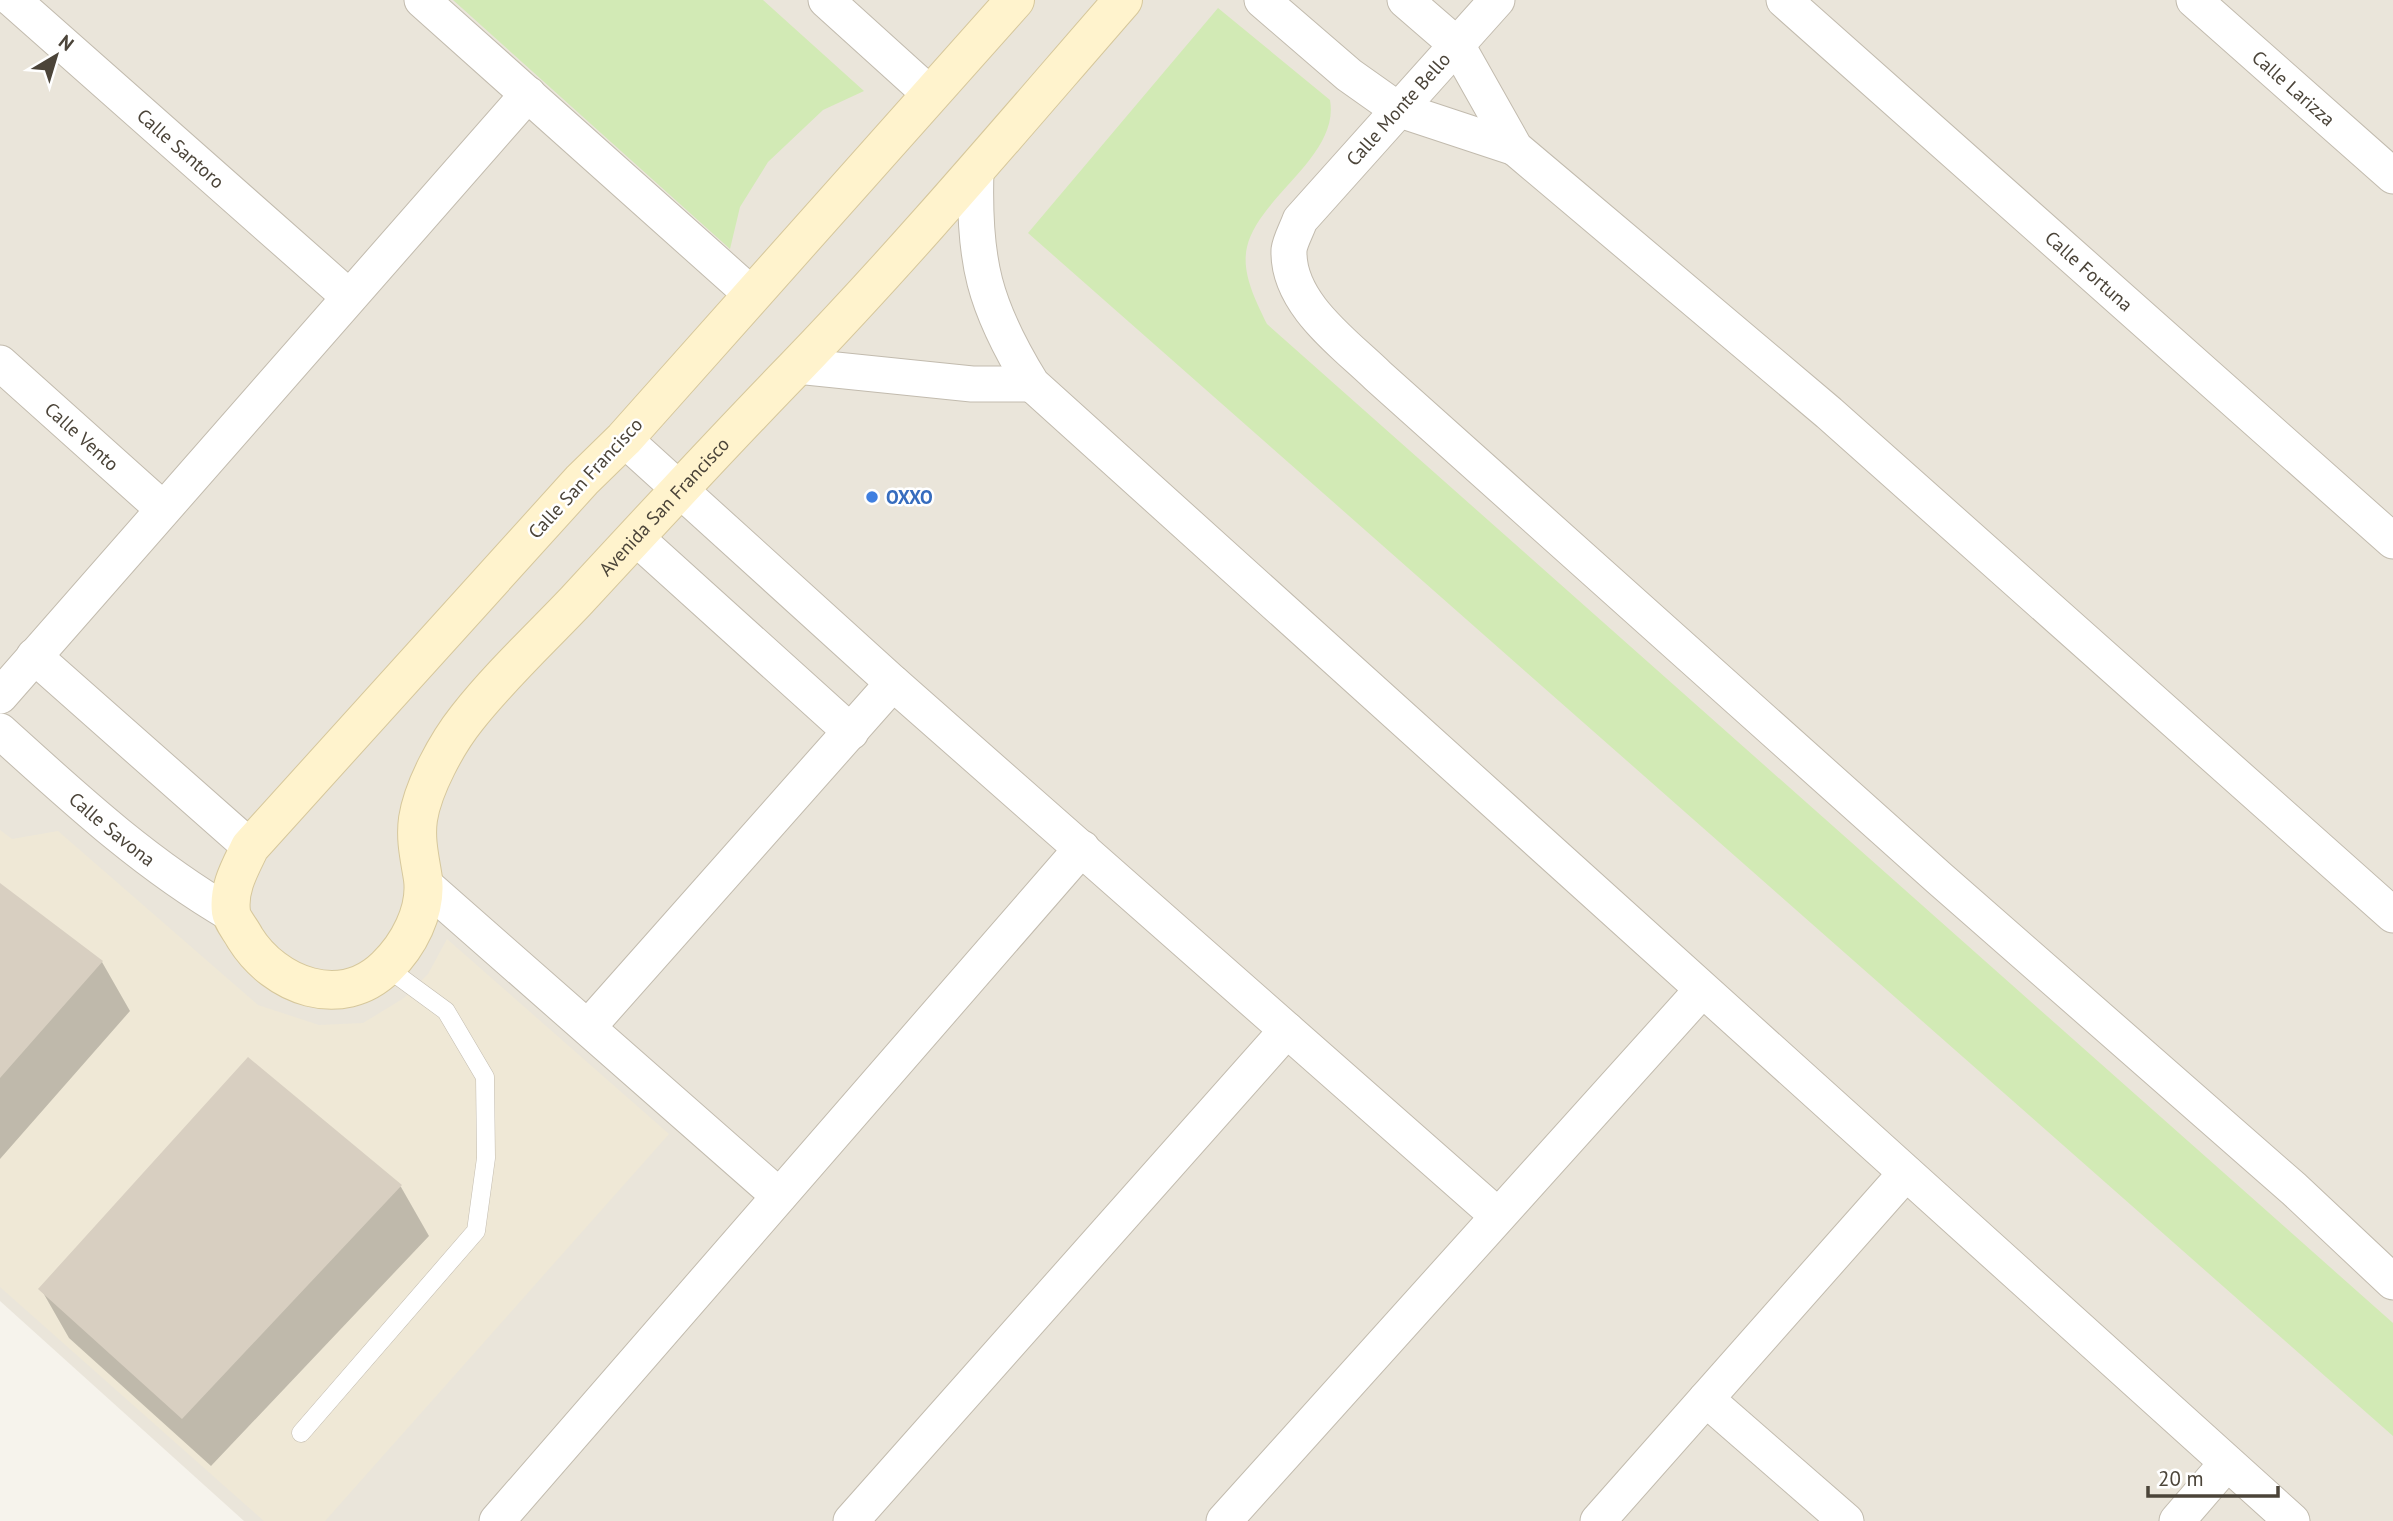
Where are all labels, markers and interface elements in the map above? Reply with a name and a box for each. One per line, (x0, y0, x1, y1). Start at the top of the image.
north arrow (21, 21, 91, 91)
text: N (54, 29, 79, 56)
street label: Calle Larizza (2247, 45, 2340, 131)
street label: Calle Monte Bello (1341, 47, 1455, 171)
street label: Calle Santoro (132, 103, 230, 193)
street label: Calle Fortuna (2040, 226, 2138, 316)
street label: Calle Vento (40, 397, 124, 476)
street label: Calle San Francisco (523, 412, 647, 544)
street label: Avenida San Francisco (594, 432, 734, 581)
place label: OXXO (886, 485, 933, 509)
marker: OXXO (864, 489, 880, 505)
street label: Calle Savona (64, 787, 160, 871)
scale bar (2148, 1454, 2278, 1498)
text: 20 m (2158, 1465, 2204, 1492)

